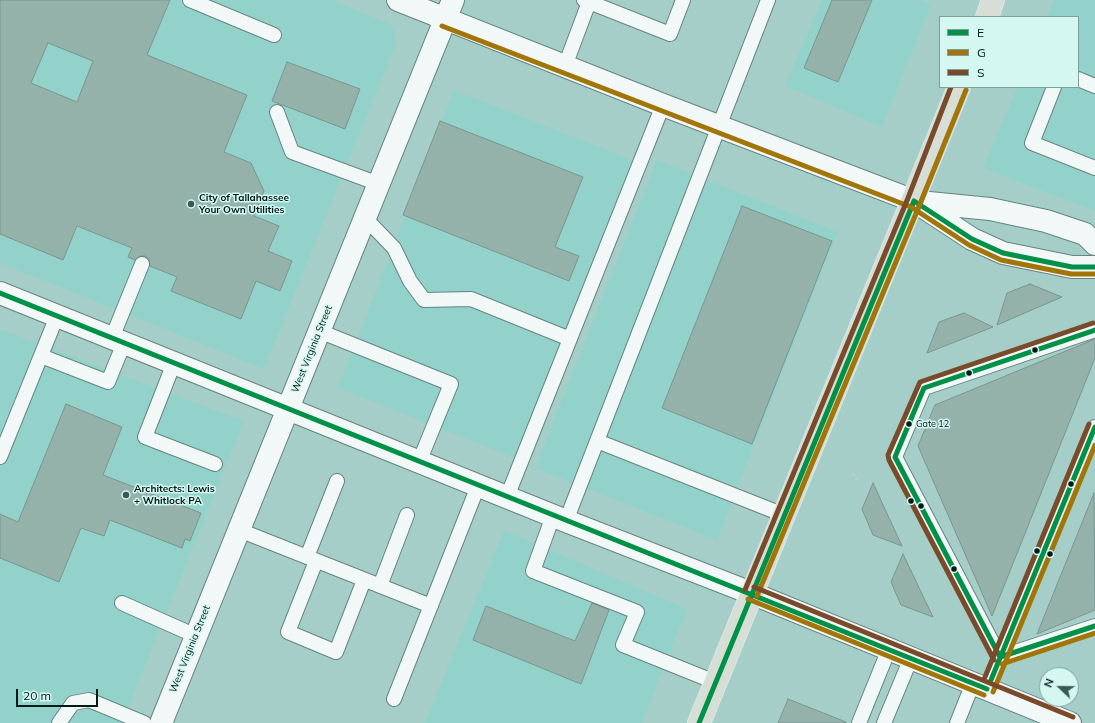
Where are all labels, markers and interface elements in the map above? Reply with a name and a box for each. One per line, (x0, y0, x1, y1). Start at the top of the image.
legend (939, 16, 1079, 88)
text: E (977, 25, 984, 40)
text: G (977, 45, 986, 60)
text: S (977, 65, 984, 80)
place label: City of Tallahassee Your Own Utilities (199, 192, 289, 216)
marker: City of Tallahassee Your Own Utilities (186, 199, 196, 209)
street label: West Virginia Street (289, 304, 335, 394)
unlabelled marker (1030, 345, 1040, 355)
unlabelled marker (964, 368, 974, 378)
marker: Gate 12 (904, 419, 914, 429)
place label: Gate 12 (916, 419, 949, 429)
unlabelled marker (1066, 479, 1076, 489)
place label: Architects: Lewis + Whitlock PA (134, 483, 215, 506)
marker: Architects: Lewis + Whitlock PA (121, 490, 131, 500)
unlabelled marker (906, 496, 916, 506)
unlabelled marker (916, 501, 926, 511)
unlabelled marker (1032, 546, 1042, 556)
unlabelled marker (1045, 549, 1055, 559)
unlabelled marker (949, 564, 959, 574)
street label: West Virginia Street (167, 604, 213, 694)
north arrow (1039, 667, 1079, 707)
text: N (1041, 676, 1057, 689)
scale bar (18, 681, 100, 707)
text: 20 m (23, 688, 51, 703)

